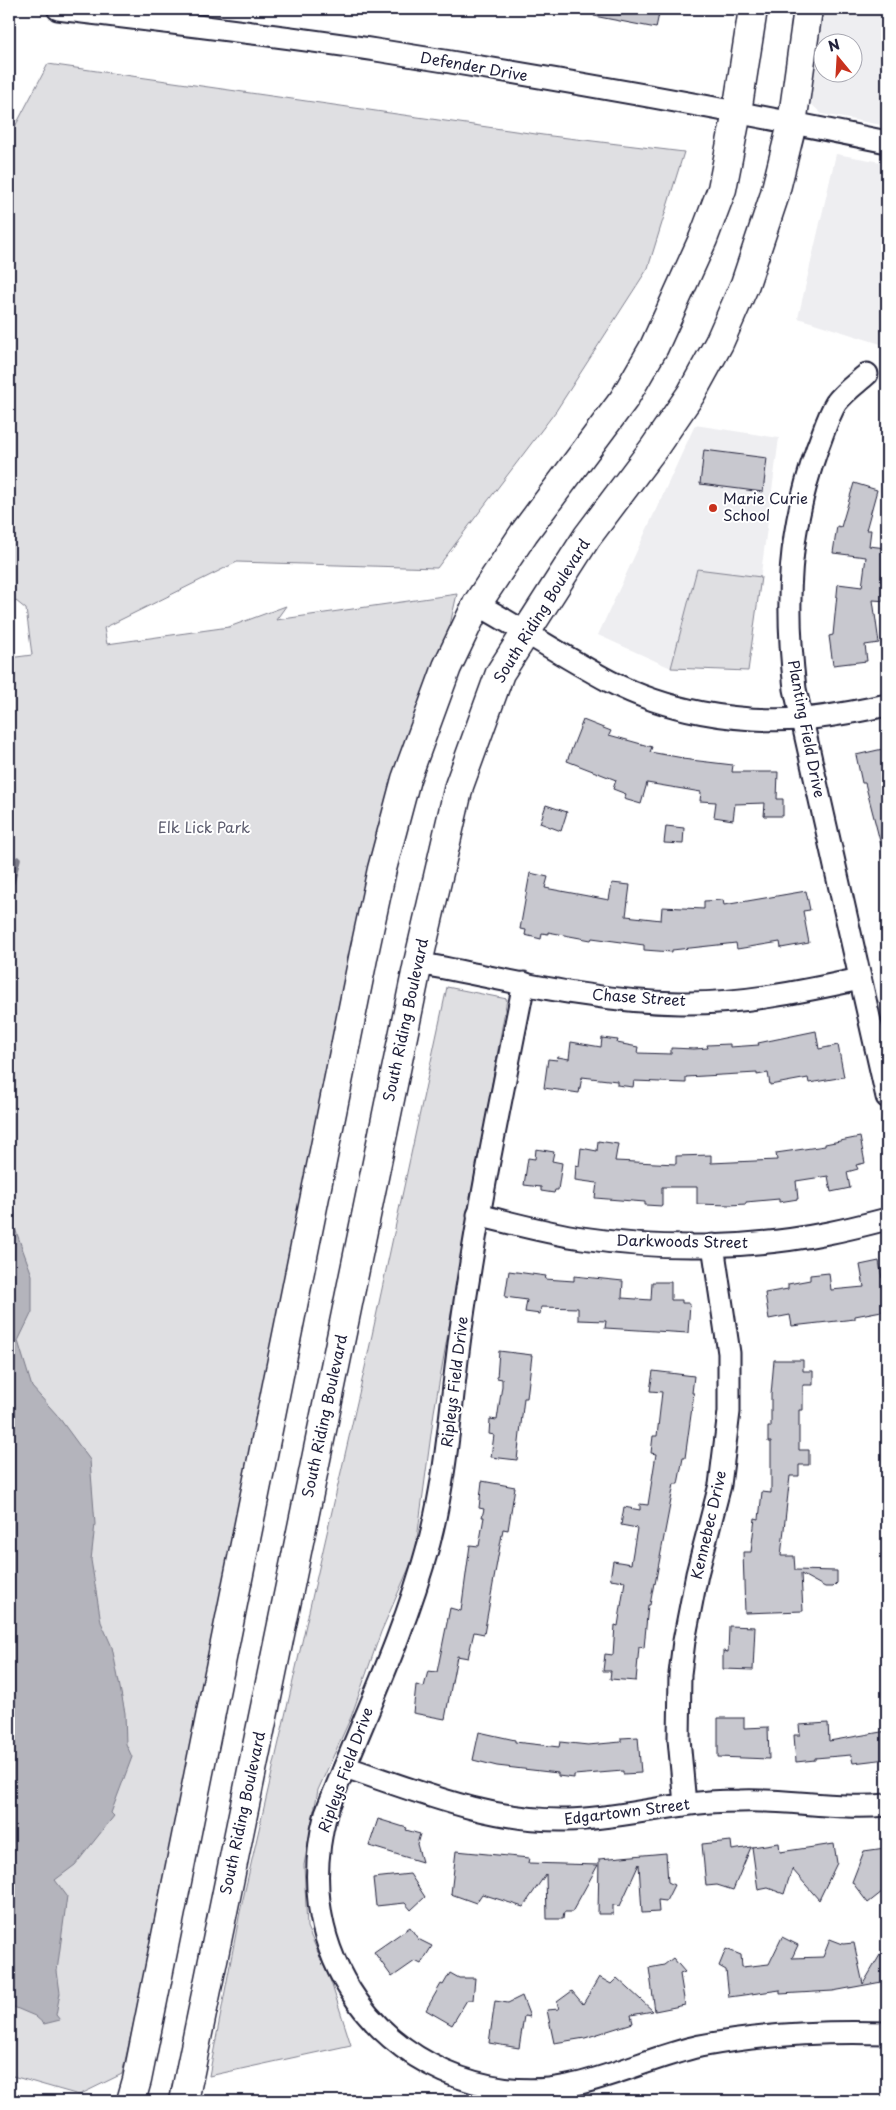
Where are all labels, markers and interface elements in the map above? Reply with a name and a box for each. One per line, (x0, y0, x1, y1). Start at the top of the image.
north arrow (814, 32, 864, 82)
text: N (825, 33, 842, 57)
street label: Defender Drive (419, 45, 530, 86)
place label: Marie Curie School (723, 486, 808, 526)
marker: Marie Curie School (707, 502, 719, 514)
street label: South Riding Boulevard (487, 534, 595, 687)
street label: Planting Field Drive (783, 658, 832, 800)
park label: Elk Lick Park (158, 815, 250, 838)
street label: South Riding Boulevard (376, 936, 433, 1103)
street label: Chase Street (592, 982, 687, 1011)
street label: Darkwoods Street (616, 1228, 748, 1253)
street label: Ripleys Field Drive (434, 1315, 473, 1449)
street label: South Riding Boulevard (295, 1332, 352, 1499)
street label: Kennebec Drive (684, 1468, 731, 1581)
street label: Ripleys Field Drive (311, 1704, 378, 1835)
street label: South Riding Boulevard (213, 1729, 270, 1896)
street label: Edgartown Street (563, 1791, 691, 1830)

